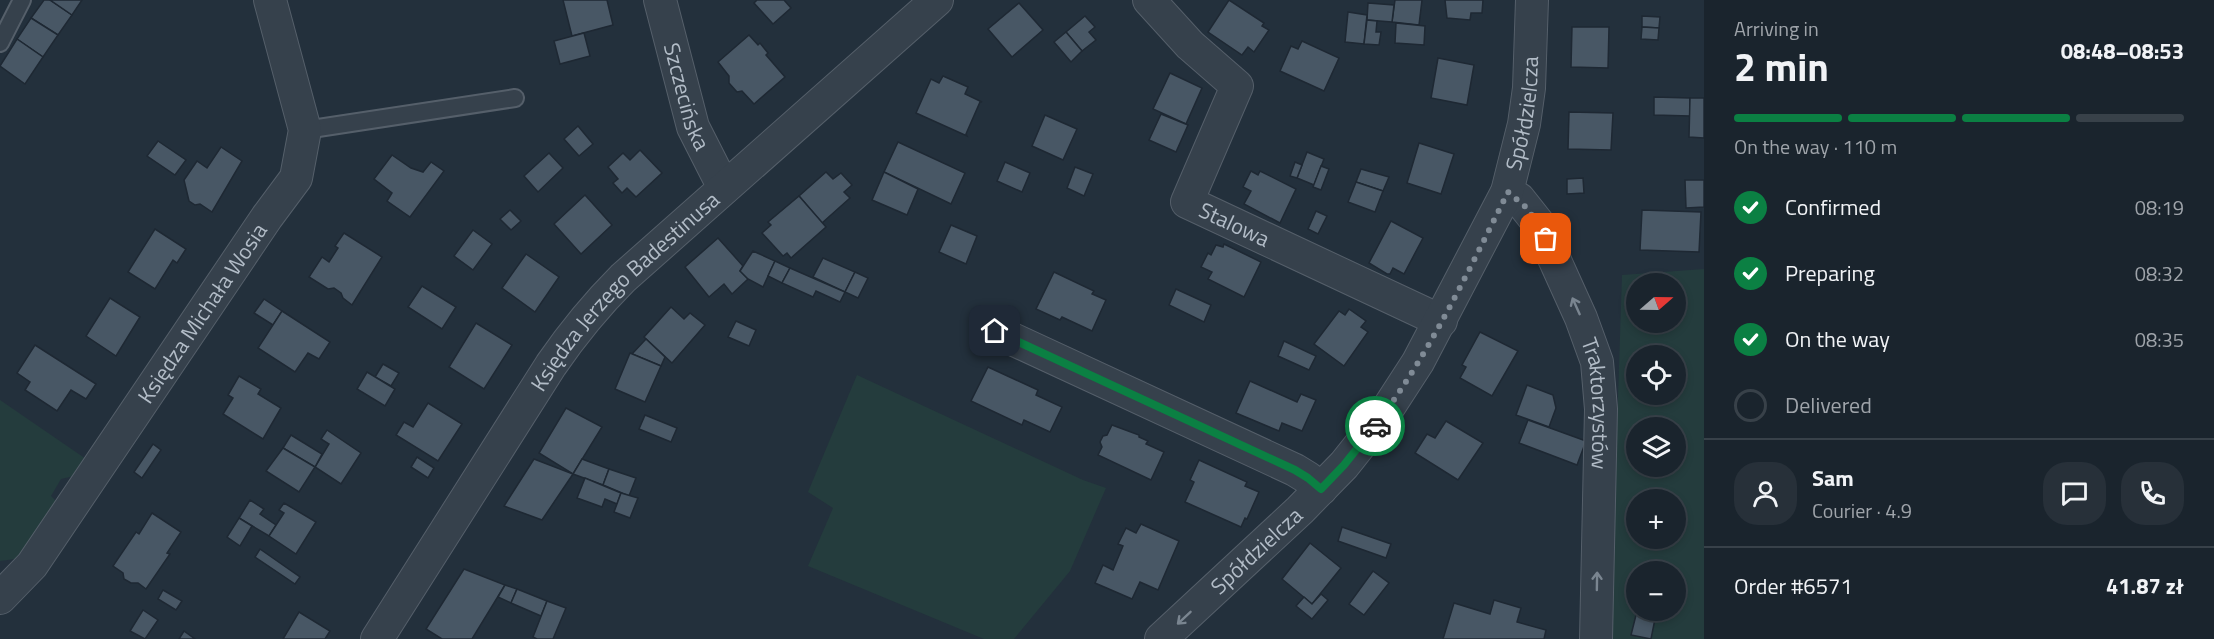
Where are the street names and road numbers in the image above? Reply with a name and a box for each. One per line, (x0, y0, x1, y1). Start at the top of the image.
street label: Szczecińska (655, 39, 719, 156)
street label: Spółdzielcza (1496, 56, 1547, 174)
street label: Księdza Jerzego Badestinusa (522, 183, 727, 398)
street label: Stalowa (1193, 193, 1276, 256)
street label: Księdza Michała Wosia (129, 216, 275, 410)
street label: Traktorzystów (1573, 333, 1618, 470)
street label: Spółdzielcza (1202, 499, 1310, 602)

